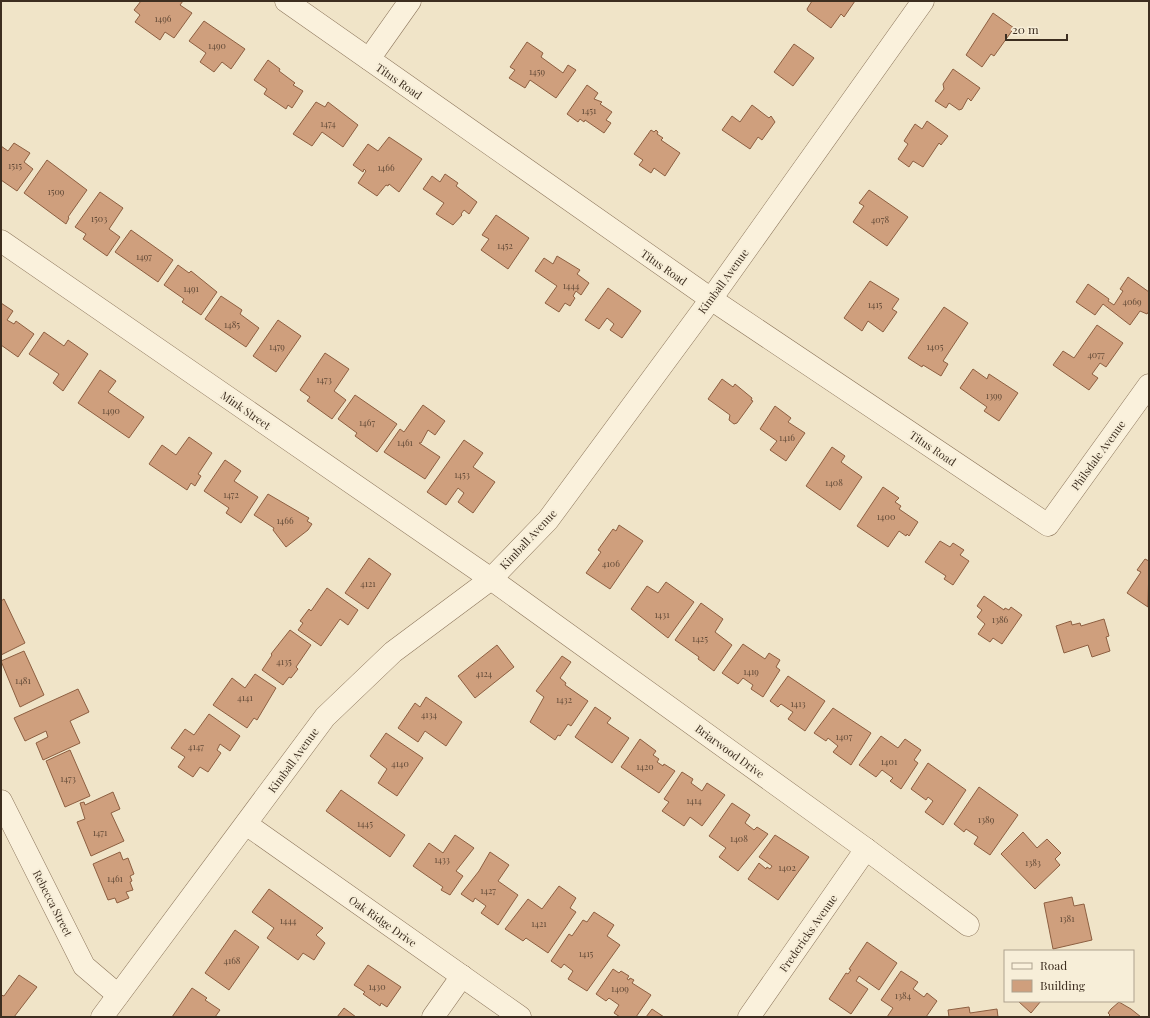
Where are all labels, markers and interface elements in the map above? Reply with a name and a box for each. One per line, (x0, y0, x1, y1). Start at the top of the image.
house number: 1496 (154, 12, 172, 24)
scale bar (1006, 16, 1067, 42)
text: 20 m (1012, 21, 1039, 37)
house number: 1490 (208, 39, 226, 51)
street label: Titus Road (373, 60, 426, 103)
house number: 1459 (529, 65, 545, 77)
house number: 1451 (582, 104, 597, 116)
house number: 1474 (320, 117, 336, 129)
house number: 1515 (8, 159, 22, 171)
house number: 1466 (377, 161, 395, 173)
house number: 1509 (48, 185, 65, 197)
house number: 1503 (91, 212, 107, 224)
house number: 4078 (871, 213, 889, 225)
house number: 1452 (497, 239, 513, 251)
street label: Kimball Avenue (694, 245, 752, 316)
street label: Titus Road (638, 246, 691, 289)
house number: 1497 (136, 250, 152, 262)
house number: 1444 (563, 279, 580, 291)
house number: 1491 (183, 282, 200, 294)
house number: 4069 (1122, 295, 1142, 307)
house number: 1415 (868, 298, 883, 310)
house number: 1485 (224, 318, 240, 330)
house number: 1479 (269, 340, 285, 352)
house number: 1405 (927, 340, 944, 352)
house number: 4077 (1087, 348, 1105, 360)
house number: 1473 (316, 373, 332, 385)
street label: Mink Street (218, 387, 274, 433)
house number: 1399 (986, 389, 1003, 401)
house number: 1490 (102, 404, 120, 416)
house number: 1467 (359, 416, 375, 428)
street label: Philsdale Avenue (1067, 417, 1129, 493)
street label: Titus Road (907, 427, 960, 469)
house number: 1416 (779, 431, 795, 443)
house number: 1461 (397, 436, 414, 448)
house number: 1453 (454, 468, 470, 480)
house number: 1408 (825, 476, 843, 488)
house number: 1472 (223, 488, 239, 500)
street label: Kimball Avenue (496, 505, 560, 572)
house number: 1400 (877, 510, 895, 522)
house number: 1466 (276, 514, 294, 526)
house number: 4106 (602, 557, 620, 569)
house number: 4121 (360, 577, 376, 589)
house number: 1431 (654, 608, 670, 620)
house number: 1386 (992, 613, 1009, 625)
house number: 1425 (692, 632, 708, 644)
house number: 4135 (276, 655, 292, 667)
house number: 1419 (743, 665, 759, 677)
house number: 4124 (476, 667, 493, 679)
house number: 1481 (15, 674, 32, 686)
house number: 4141 (237, 691, 253, 703)
house number: 1432 (556, 693, 572, 705)
house number: 1413 (790, 697, 806, 709)
house number: 4134 (421, 708, 438, 720)
street label: Briarwood Drive (693, 721, 768, 781)
street label: Kimball Avenue (264, 724, 322, 795)
house number: 1407 (836, 730, 853, 742)
house number: 4147 (188, 740, 204, 752)
house number: 1401 (881, 755, 898, 767)
house number: 4140 (391, 757, 409, 769)
house number: 1420 (636, 760, 654, 772)
house number: 1473 (60, 772, 76, 784)
house number: 1414 (686, 794, 702, 806)
house number: 1389 (978, 813, 995, 825)
house number: 1445 (357, 817, 373, 829)
house number: 1471 (93, 826, 108, 838)
house number: 1408 (730, 832, 748, 844)
house number: 1433 (434, 853, 450, 865)
house number: 1383 (1025, 856, 1041, 868)
house number: 1402 (778, 861, 796, 873)
street label: Rebecca Street (30, 867, 76, 939)
house number: 1461 (107, 872, 124, 884)
house number: 1427 (480, 884, 496, 896)
street label: Fredericks Avenue (776, 891, 841, 975)
street label: Oak Ridge Drive (346, 892, 420, 950)
house number: 1381 (1059, 912, 1075, 924)
house number: 1444 (280, 914, 297, 926)
house number: 1421 (531, 917, 547, 929)
house number: 1415 (579, 947, 594, 959)
legend (1004, 950, 1134, 1002)
house number: 4168 (223, 954, 241, 966)
text: Road (1040, 957, 1067, 973)
text: Building (1040, 977, 1086, 993)
house number: 1430 (368, 980, 386, 992)
house number: 1409 (611, 982, 629, 994)
house number: 1384 (895, 989, 912, 1001)

